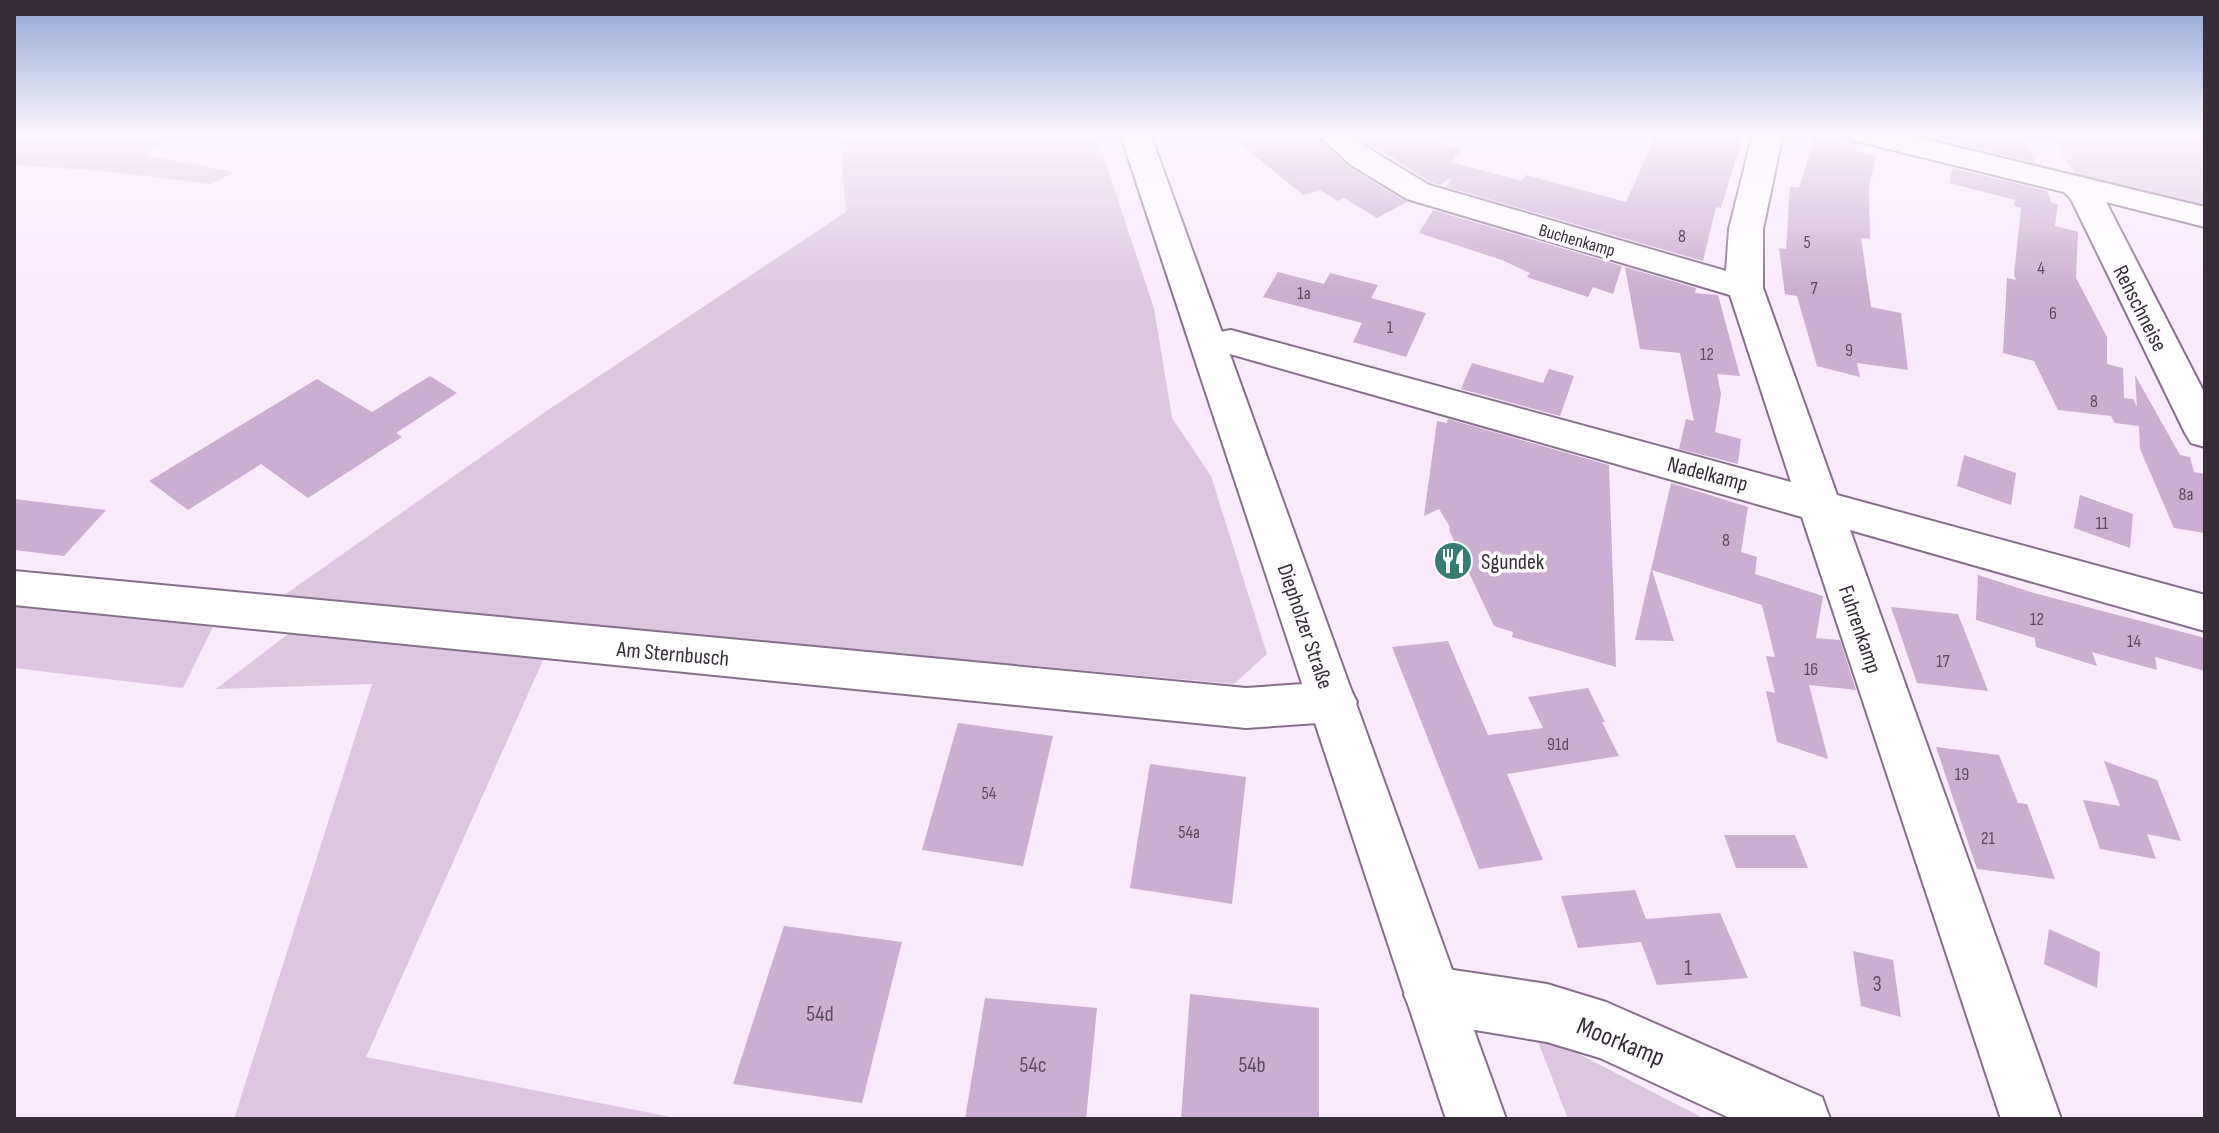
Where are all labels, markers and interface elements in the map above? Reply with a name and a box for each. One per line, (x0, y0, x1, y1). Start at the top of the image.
street label: Buchenkamp (1536, 220, 1617, 261)
house number: 8 (1678, 226, 1686, 247)
house number: 5 (1803, 232, 1811, 253)
house number: 4 (2037, 258, 2045, 279)
street label: Rehschneise (2106, 261, 2173, 356)
house number: 7 (1810, 278, 1818, 299)
house number: 1a (1297, 283, 1311, 304)
house number: 6 (2049, 303, 2057, 324)
house number: 1 (1387, 317, 1394, 338)
house number: 9 (1845, 340, 1853, 361)
house number: 12 (1700, 344, 1714, 365)
house number: 8 (2090, 391, 2098, 412)
street label: Nadelkamp (1665, 451, 1751, 498)
house number: 8a (2179, 484, 2193, 505)
house number: 11 (2096, 513, 2109, 534)
house number: 8 (1722, 530, 1730, 551)
restaurant icon: Sgundek (1432, 540, 1474, 582)
place label: Sgundek (1481, 549, 1545, 576)
street label: Diepholzer Straße (1271, 560, 1339, 693)
street label: Fuhrenkamp (1832, 582, 1887, 677)
house number: 12 (2030, 609, 2044, 630)
house number: 14 (2127, 631, 2141, 652)
street label: Am Sternbusch (615, 636, 730, 673)
house number: 17 (1936, 651, 1951, 672)
house number: 16 (1804, 659, 1818, 680)
house number: 91d (1547, 734, 1569, 755)
house number: 19 (1955, 764, 1969, 785)
house number: 54 (982, 783, 997, 804)
house number: 54a (1178, 822, 1200, 843)
house number: 21 (1981, 828, 1996, 849)
house number: 1 (1684, 955, 1692, 982)
house number: 3 (1872, 971, 1882, 998)
house number: 54d (806, 1001, 834, 1028)
street label: Moorkamp (1572, 1011, 1669, 1074)
house number: 54c (1020, 1052, 1046, 1079)
house number: 54b (1238, 1052, 1266, 1079)

